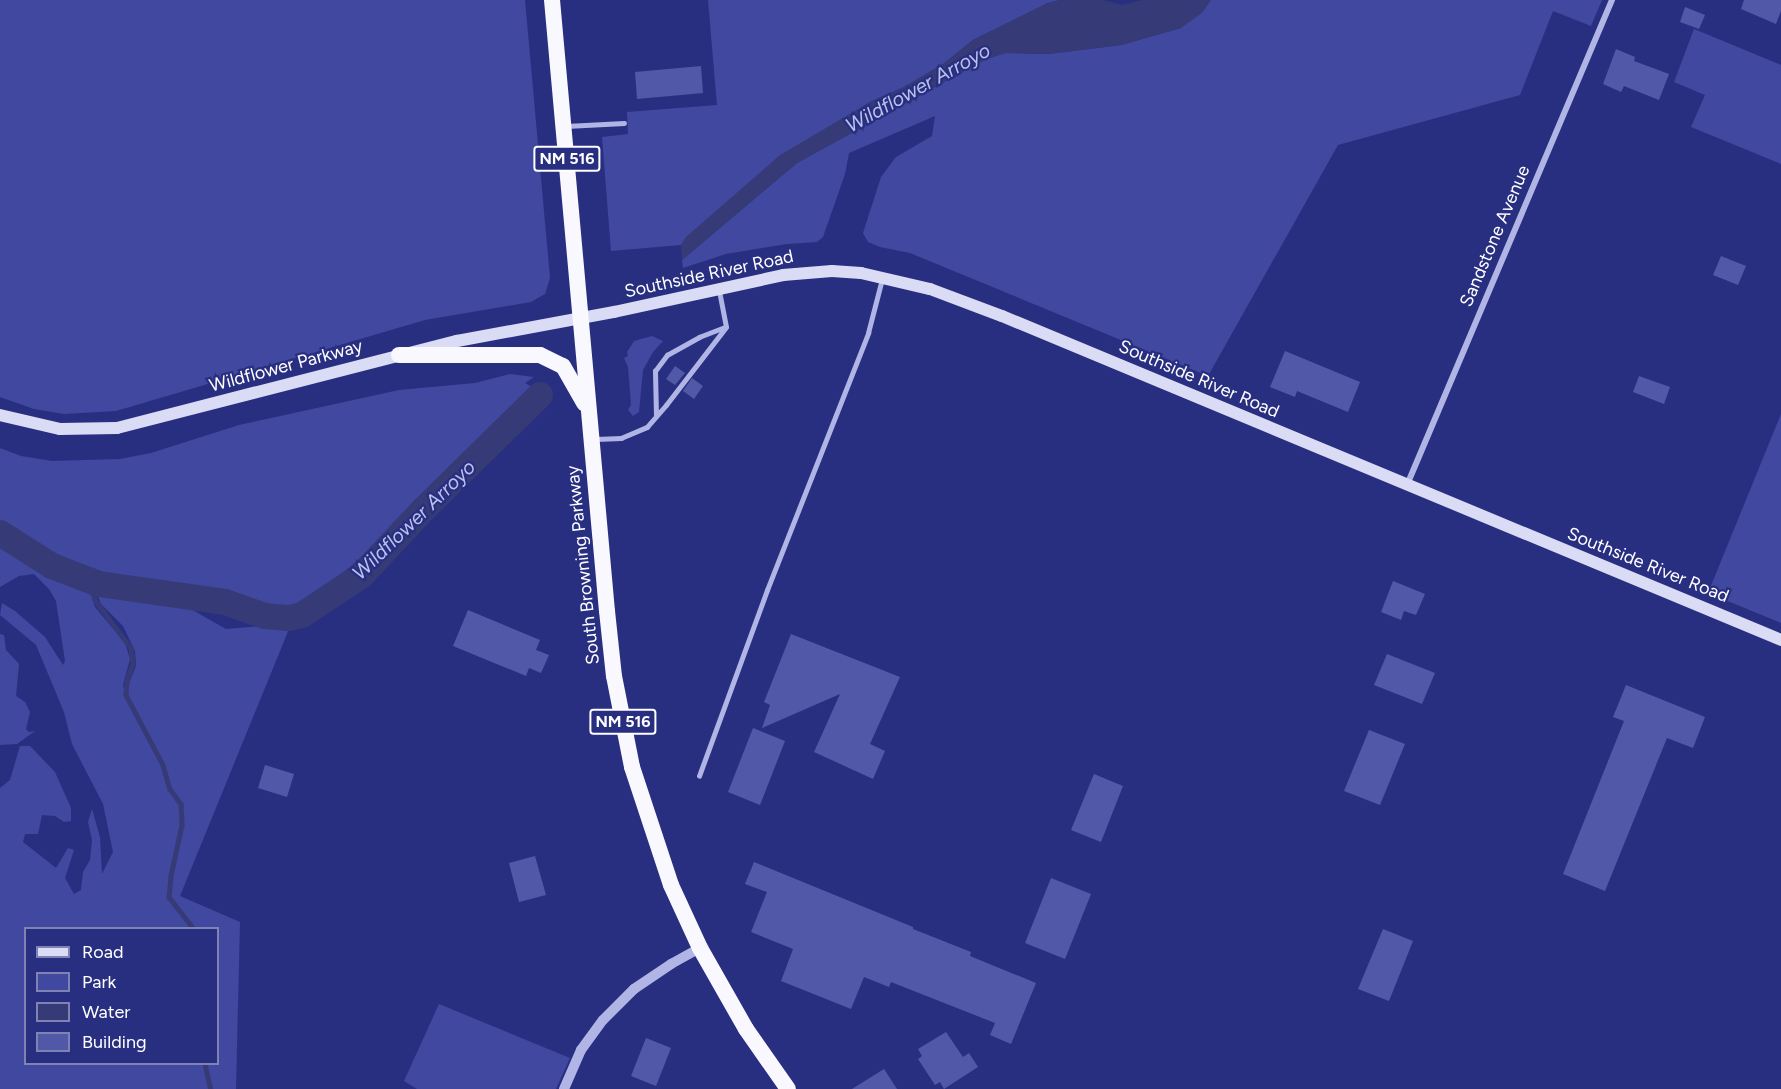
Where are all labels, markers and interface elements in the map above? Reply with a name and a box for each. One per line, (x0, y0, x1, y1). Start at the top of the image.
water label: Wildflower Arroyo (841, 38, 995, 138)
road number: NM 516 (532, 146, 602, 172)
street label: Sandstone Avenue (1455, 162, 1535, 310)
street label: Southside River Road (623, 246, 795, 302)
street label: Wildflower Parkway (207, 335, 365, 397)
street label: Southside River Road (1116, 335, 1282, 423)
water label: Wildflower Arroyo (347, 455, 481, 585)
street label: South Browning Parkway (562, 464, 604, 666)
street label: Southside River Road (1564, 523, 1732, 607)
road number: NM 516 (588, 709, 658, 735)
legend (24, 927, 219, 1065)
text: Road (82, 941, 123, 963)
text: Park (82, 971, 116, 993)
text: Water (82, 1001, 130, 1023)
text: Building (82, 1031, 147, 1053)

